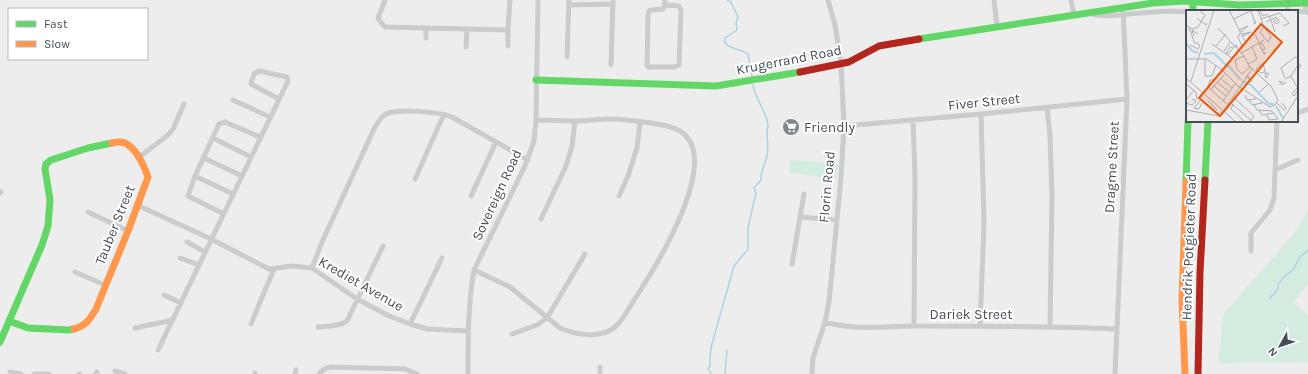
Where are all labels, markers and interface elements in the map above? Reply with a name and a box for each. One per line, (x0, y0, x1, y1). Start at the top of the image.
legend (8, 8, 148, 60)
inset map (1186, 10, 1298, 122)
text: Fast (44, 17, 68, 31)
text: Slow (44, 37, 70, 51)
street label: Krugerrand Road (735, 41, 843, 79)
street label: Fiver Street (947, 90, 1021, 114)
supermarket icon: Friendly (781, 117, 801, 137)
place label: Friendly (804, 119, 855, 136)
street label: Dragme Street (1101, 121, 1123, 213)
street label: Sovereign Road (468, 147, 526, 243)
street label: Florin Road (815, 150, 839, 224)
street label: Hendrik Potgieter Road (1178, 173, 1200, 321)
street label: Tauber Street (91, 183, 139, 267)
street label: Krediet Avenue (316, 253, 406, 315)
street label: Dariek Street (929, 306, 1013, 323)
north arrow (1260, 326, 1300, 366)
text: N (1265, 345, 1280, 359)

